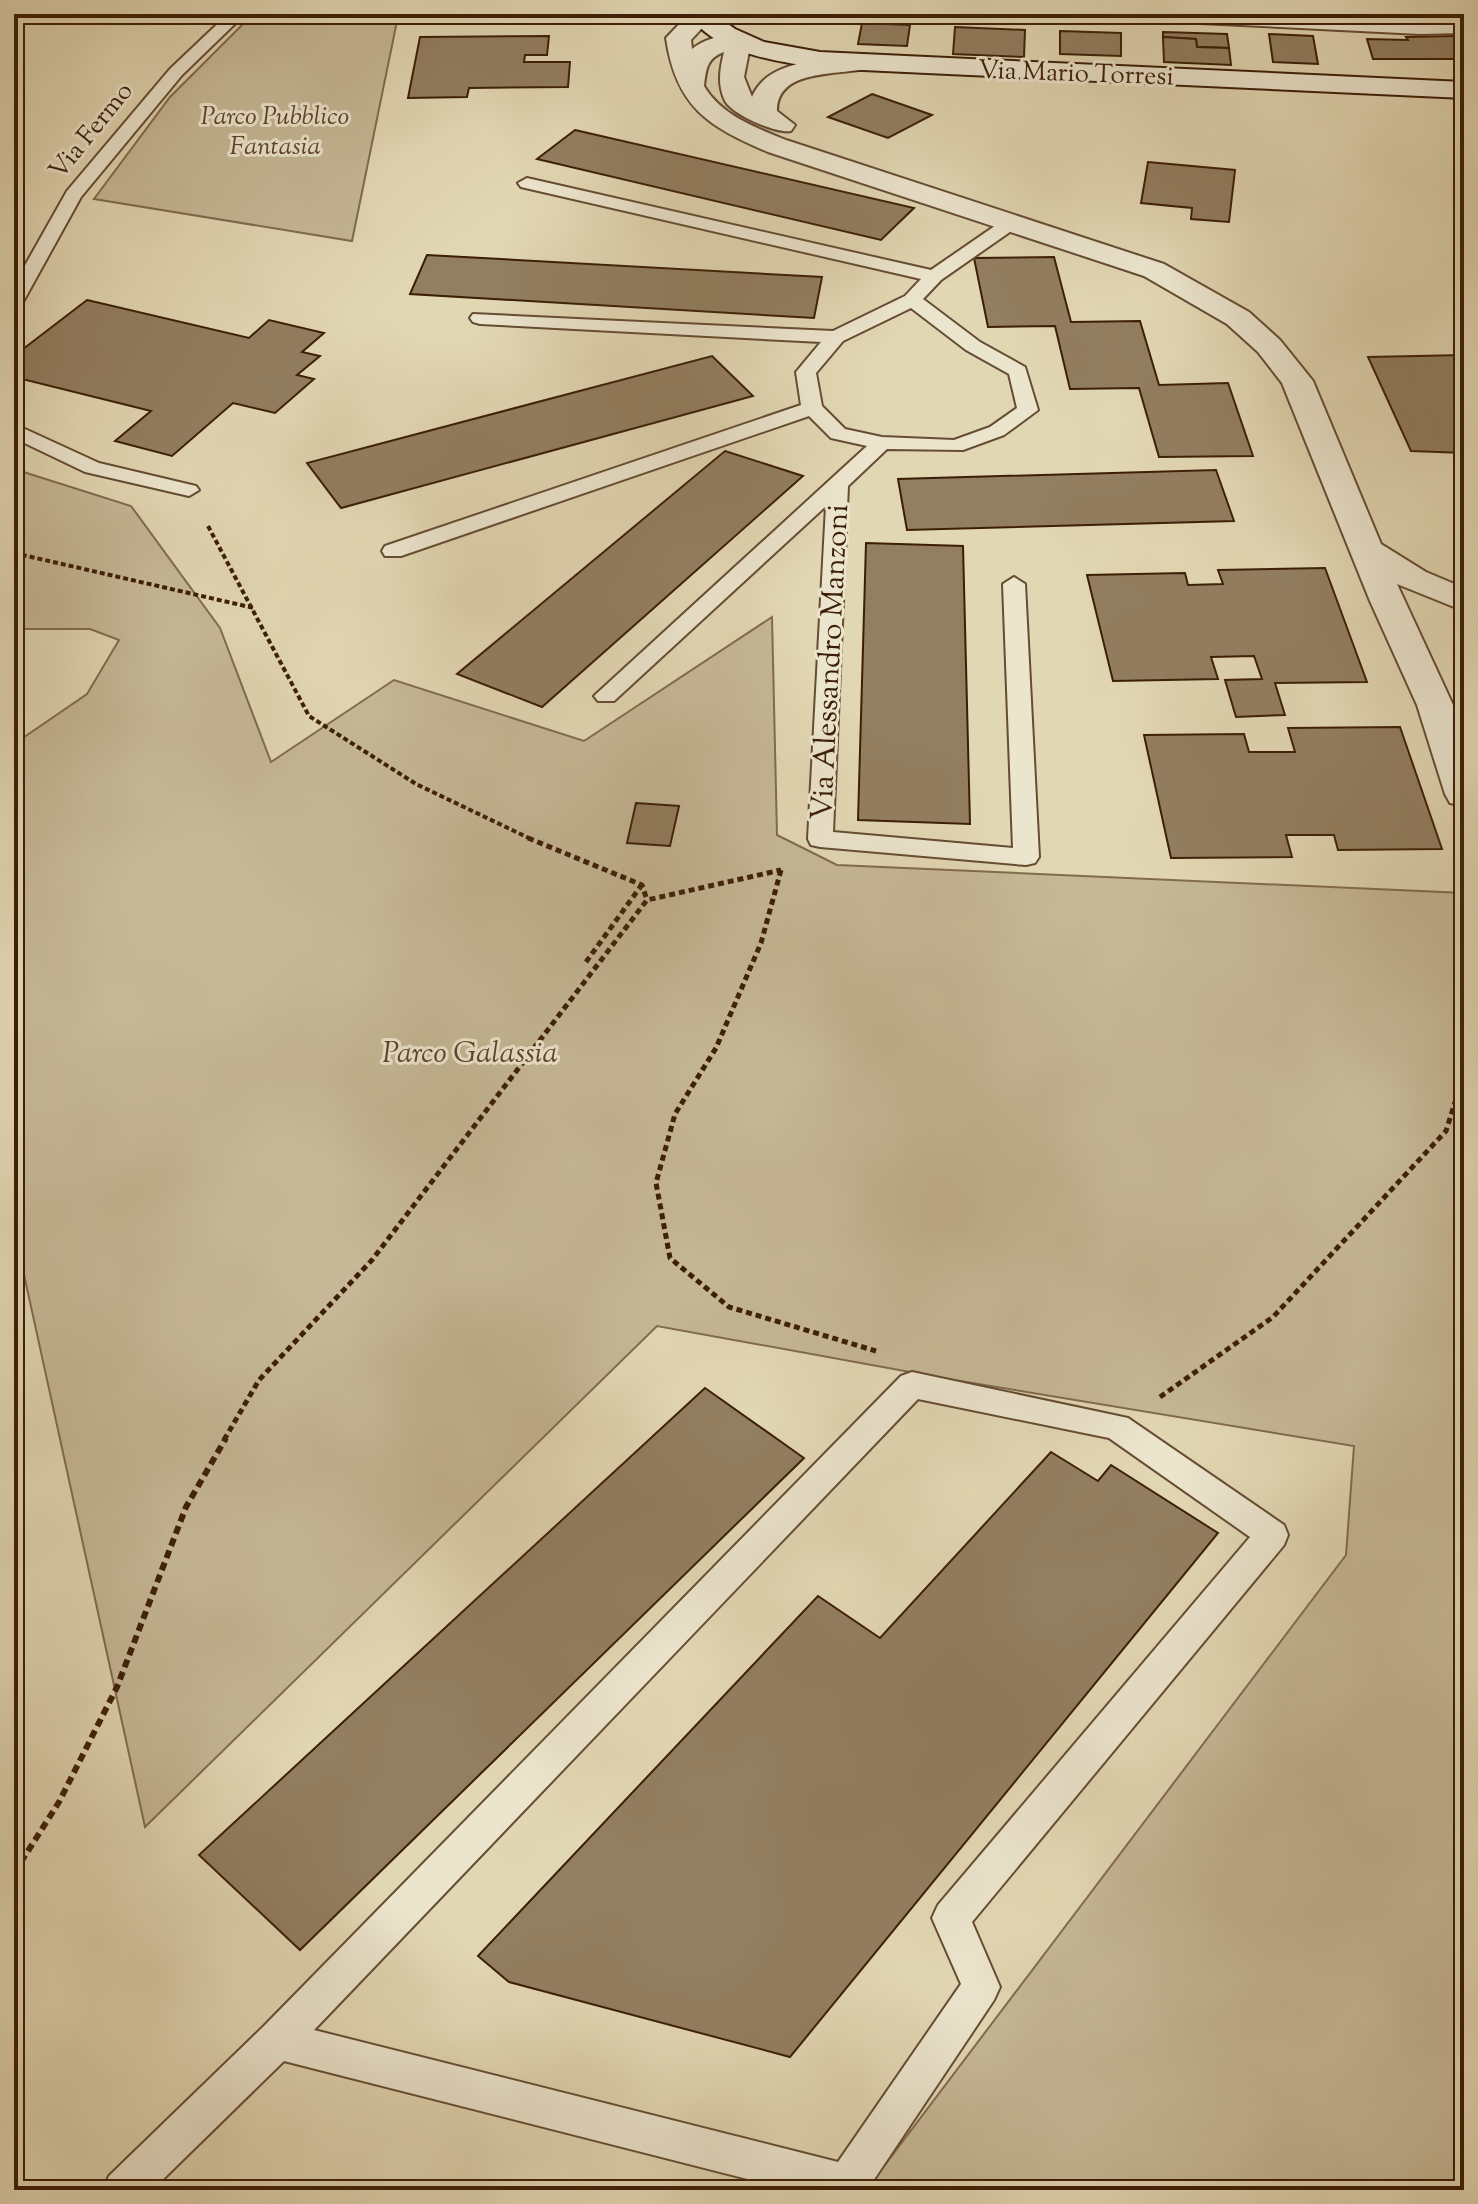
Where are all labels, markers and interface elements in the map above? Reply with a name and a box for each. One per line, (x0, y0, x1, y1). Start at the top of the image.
street label: Via Mario Torresi (977, 53, 1175, 96)
street label: Via Fermo (41, 75, 143, 188)
park label: Parco Pubblico Fantasia (201, 99, 349, 166)
street label: Via Alessandro Manzoni (802, 503, 861, 821)
park label: Parco Galassia (382, 1033, 558, 1076)

